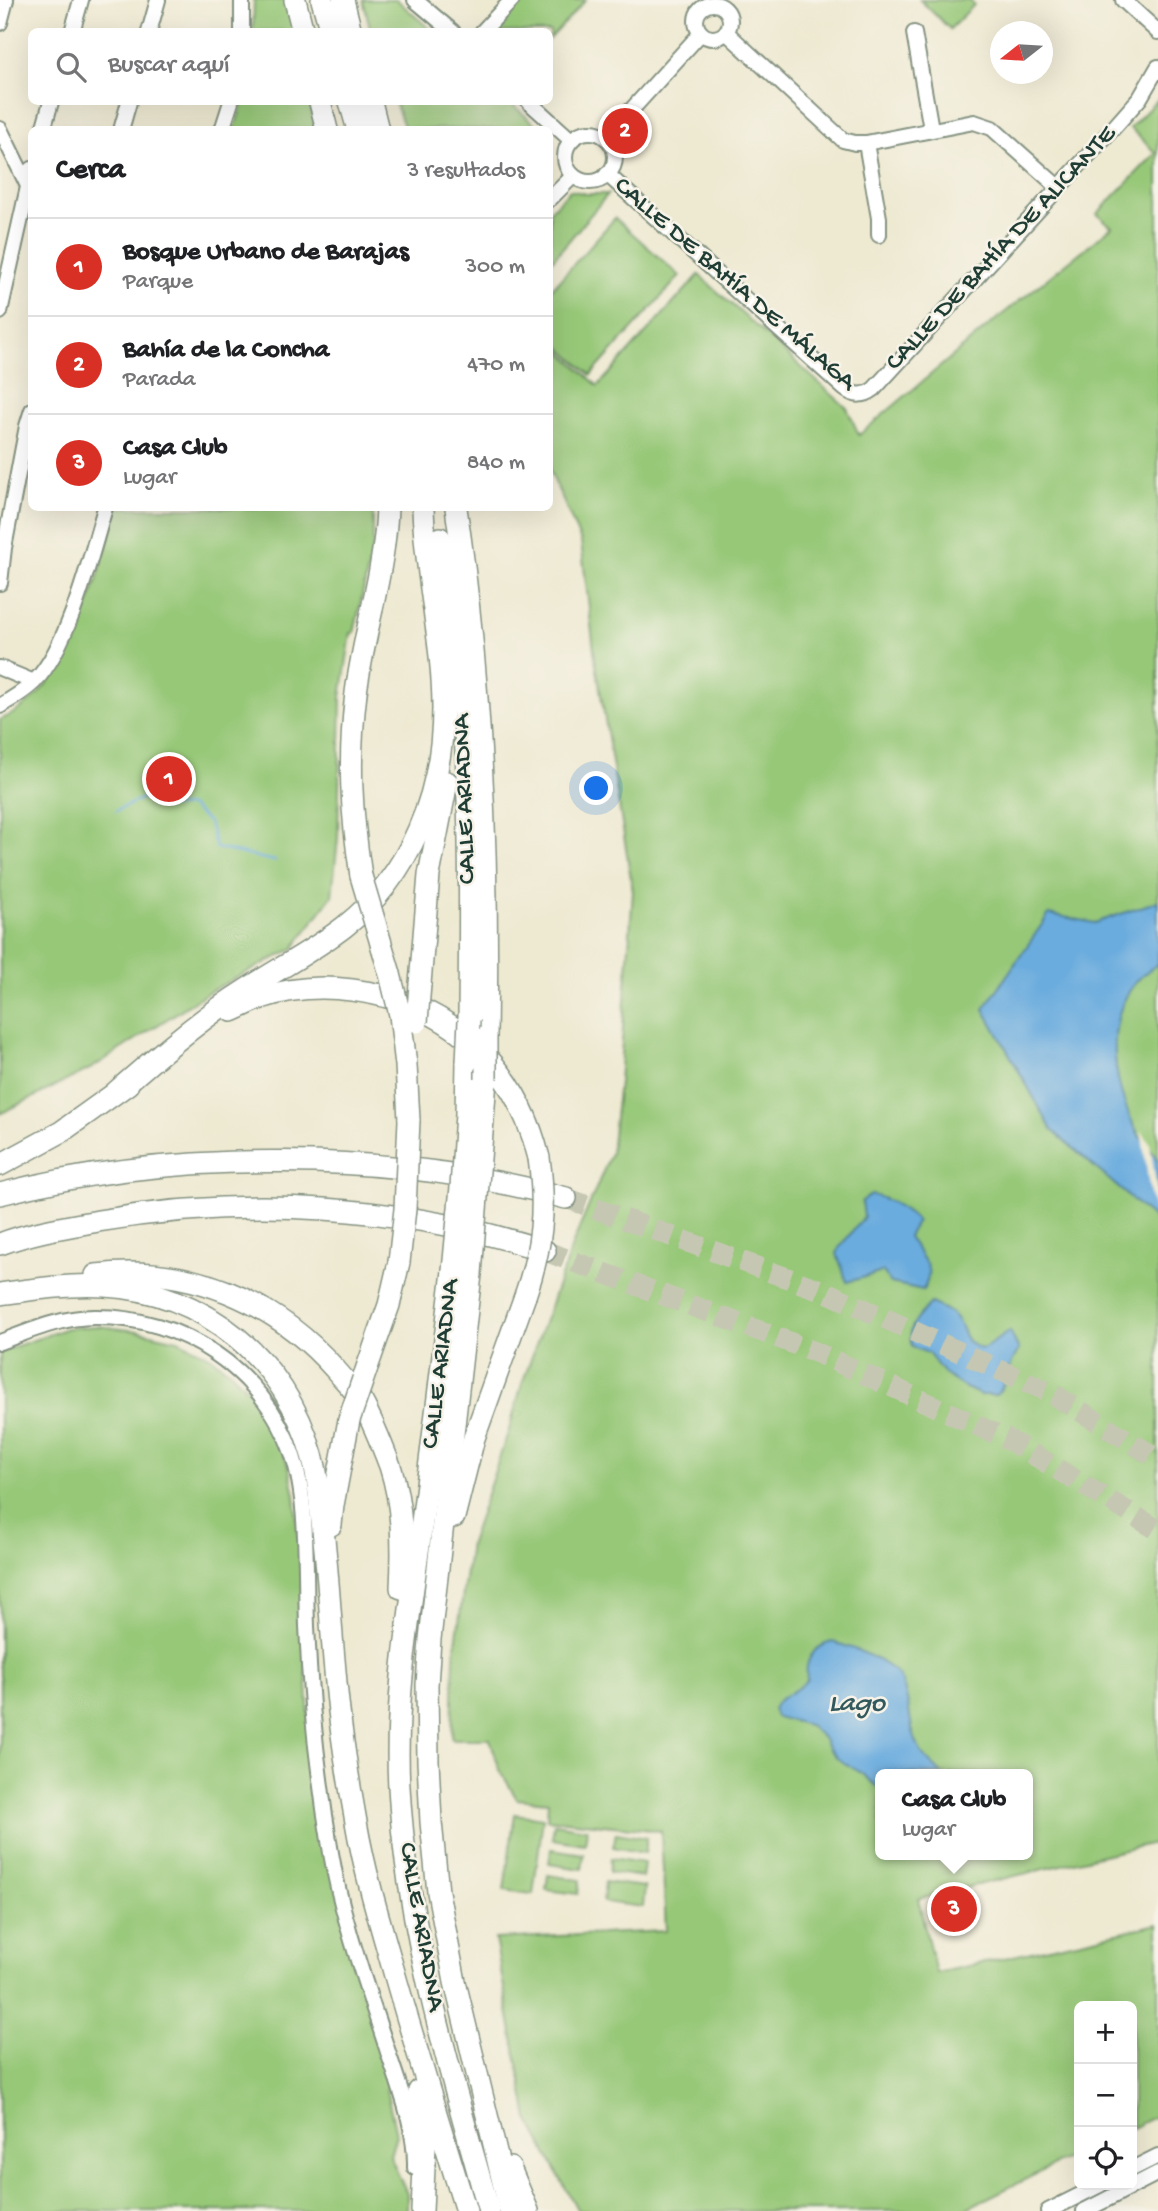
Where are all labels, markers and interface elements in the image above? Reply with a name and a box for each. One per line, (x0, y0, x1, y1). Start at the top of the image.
north arrow (990, 21, 1053, 84)
search box (28, 28, 553, 105)
icon: search (52, 48, 90, 86)
text: Buscar aquí (108, 51, 230, 82)
pin: 2 (602, 105, 648, 157)
street label: CALLE DE BAHÍA DE ALICANTE (880, 119, 1124, 378)
text: Cerca (56, 154, 125, 189)
text: 3 resultados (407, 158, 525, 185)
street label: CALLE DE BAHÍA DE MÁLAGA (607, 171, 863, 400)
text: Bosque Urbano de Barajas (123, 238, 409, 269)
text: 1 (74, 254, 84, 281)
text: 300 m (465, 254, 525, 281)
text: Parque (123, 269, 193, 296)
text: Bahía de la Concha (123, 336, 329, 367)
text: 2 (73, 352, 85, 379)
text: 470 m (467, 352, 525, 379)
text: Parada (123, 367, 196, 394)
text: Casa Club (123, 434, 227, 465)
text: 3 (73, 450, 85, 477)
text: 840 m (467, 450, 525, 477)
text: Lugar (123, 465, 176, 492)
street label: CALLE ARIADNA (447, 712, 484, 885)
pin: 1 (146, 753, 192, 805)
your location (579, 771, 613, 805)
street label: CALLE ARIADNA (416, 1276, 468, 1451)
water label: Lago (829, 1688, 887, 1721)
popup (875, 1769, 1033, 1860)
text: Casa Club (902, 1786, 1006, 1817)
text: Lugar (902, 1817, 955, 1844)
street label: CALLE ARIADNA (390, 1840, 450, 2015)
pin: 3 (931, 1883, 977, 1935)
map controls (1074, 2001, 1137, 2190)
button: + (1074, 2001, 1137, 2064)
button: − (1074, 2064, 1137, 2127)
button: locate (1074, 2127, 1137, 2190)

